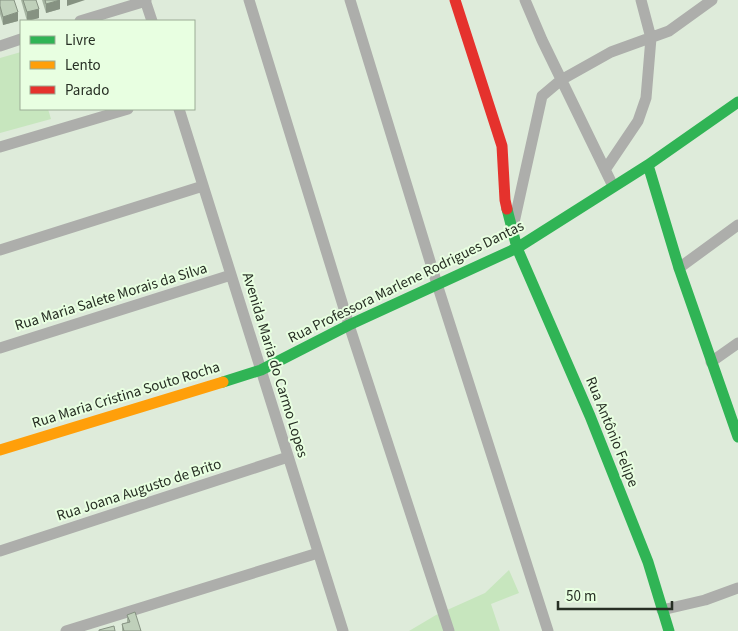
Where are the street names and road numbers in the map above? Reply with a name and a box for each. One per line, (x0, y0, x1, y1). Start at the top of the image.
street label: Rua Professora Marlene Rodrigues Dantas (285, 216, 527, 348)
street label: Rua Maria Salete Morais da Silva (12, 258, 210, 336)
street label: Avenida Maria do Carmo Lopes (237, 270, 313, 460)
street label: Rua Maria Cristina Souto Rocha (29, 356, 223, 434)
street label: Rua Antônio Felipe (580, 374, 644, 490)
street label: Rua Joana Augusto de Brito (54, 453, 224, 527)

